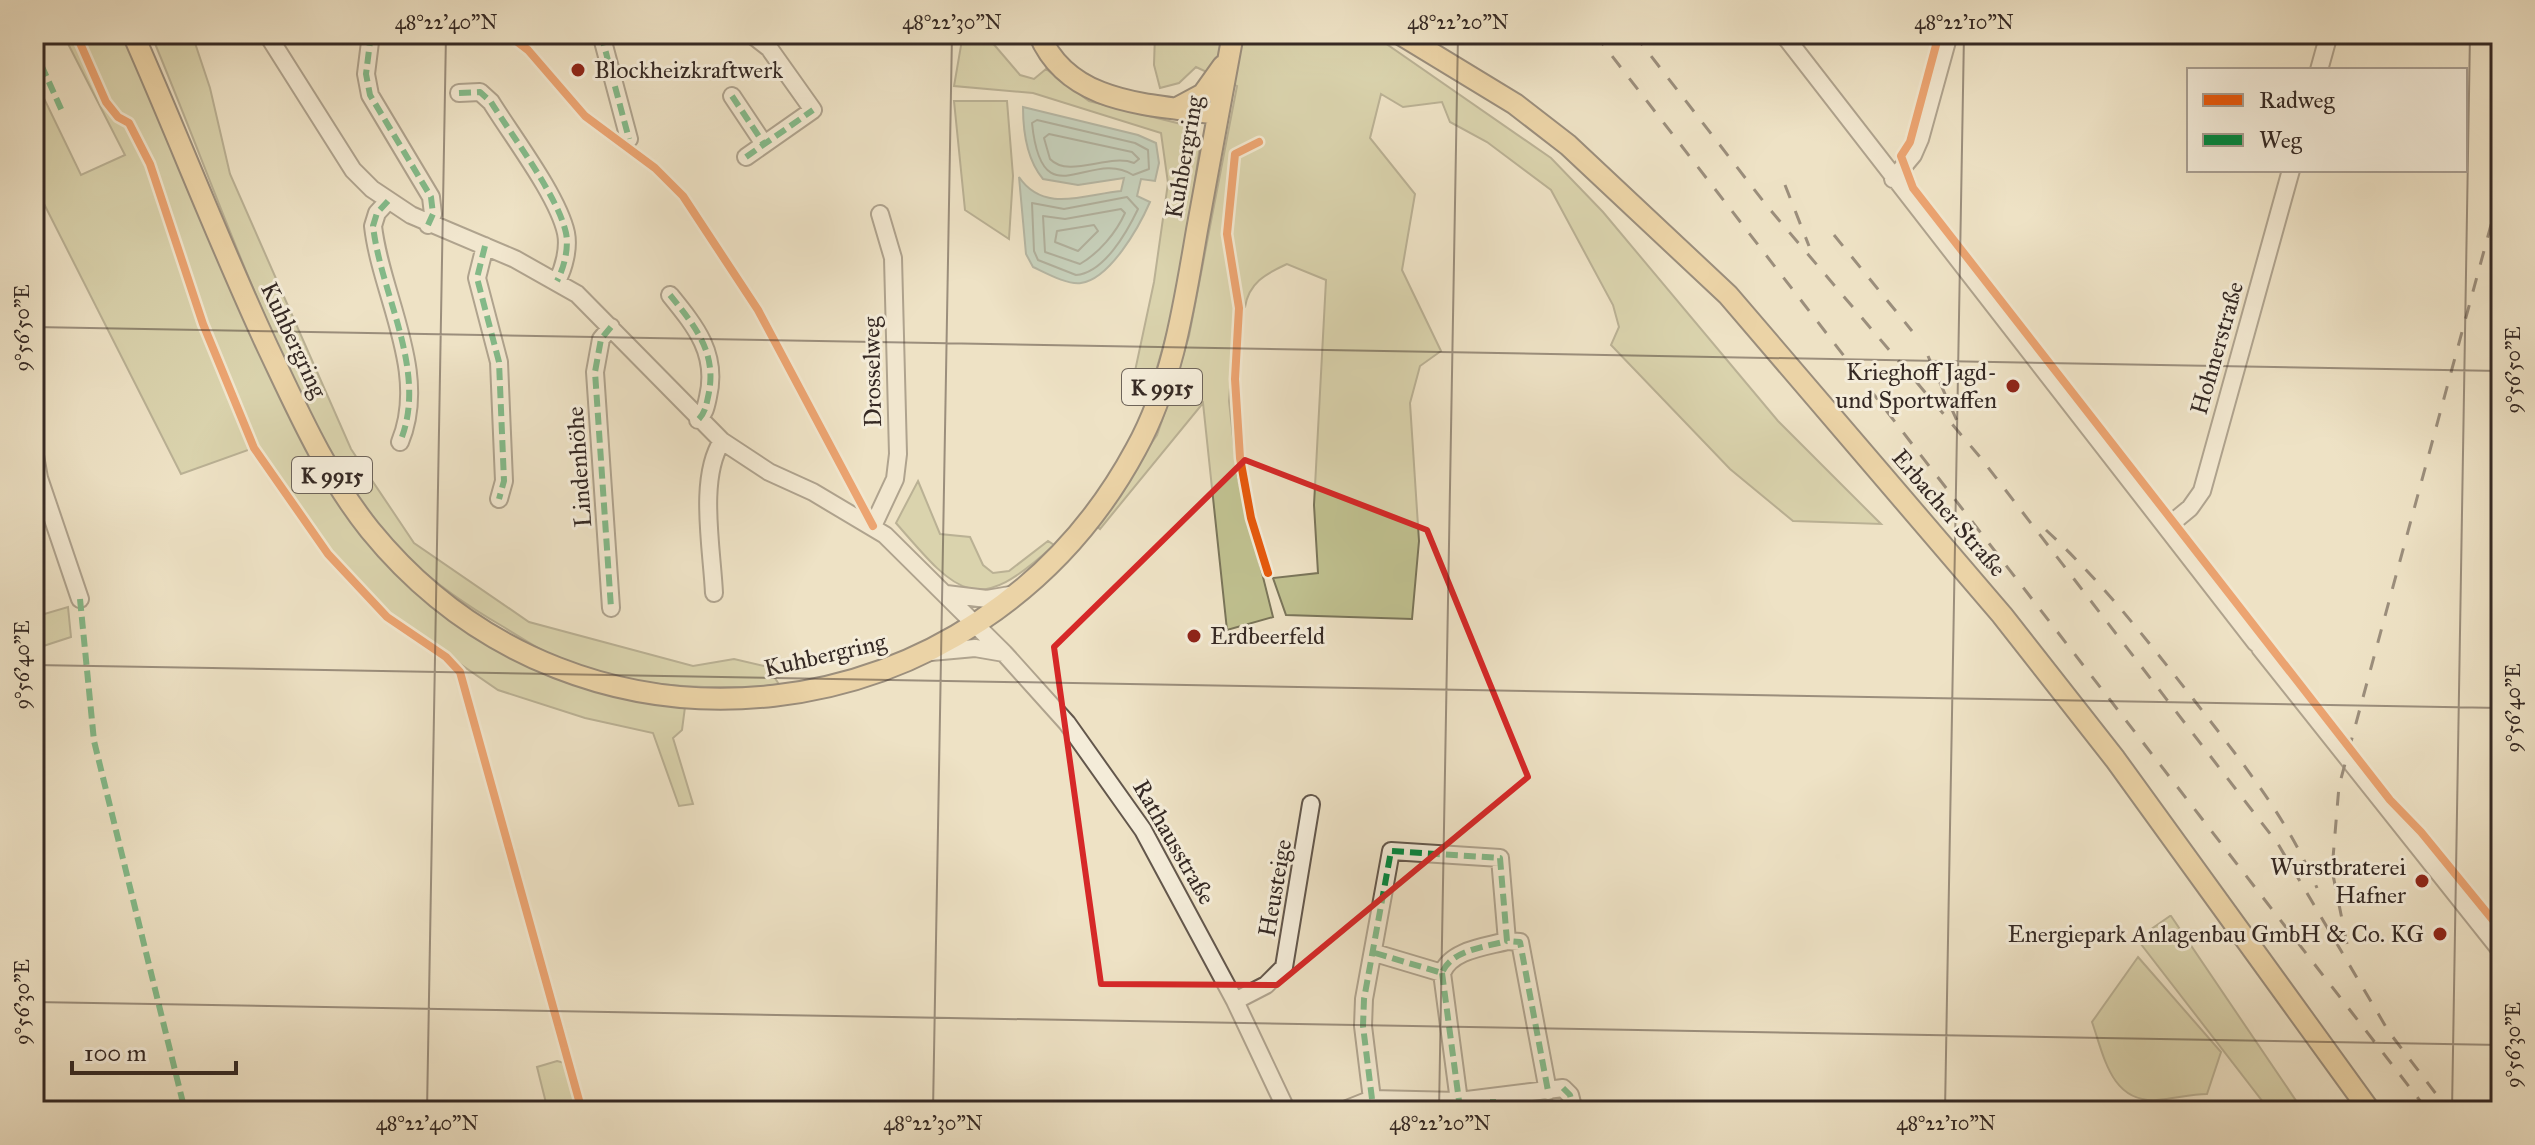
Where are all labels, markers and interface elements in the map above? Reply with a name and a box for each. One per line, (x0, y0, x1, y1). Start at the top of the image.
text: 48°22'40"N (395, 10, 497, 34)
text: 48°22'30"N (902, 10, 1002, 34)
text: 48°22'20"N (1407, 10, 1509, 34)
text: 48°22'10"N (1914, 10, 2014, 34)
place label: Blockheizkraftwerk (594, 55, 784, 85)
marker: Blockheizkraftwerk (569, 61, 587, 79)
legend (2187, 68, 2467, 172)
text: Radweg (2259, 85, 2335, 115)
street label: Kuhbergring (1158, 92, 1210, 221)
text: Weg (2259, 125, 2303, 155)
street label: Kuhbergring (254, 277, 334, 403)
street label: Hohnerstraße (2184, 278, 2250, 418)
text: 9°56'50"E (10, 284, 34, 372)
street label: Drosselweg (856, 316, 888, 428)
text: 9°56'50"E (2501, 326, 2525, 414)
place label: Krieghoff Jagd- und Sportwaffen (1835, 357, 1997, 415)
road number: K 9915 (1122, 369, 1202, 405)
marker: Krieghoff Jagd- und Sportwaffen (2004, 377, 2022, 395)
street label: Lindenhöhe (560, 406, 598, 528)
street label: Erbacher Straße (1885, 443, 2013, 583)
road number: K 9915 (292, 457, 372, 493)
text: 9°56'40"E (10, 621, 34, 709)
place label: Erdbeerfeld (1210, 621, 1325, 651)
street label: Kuhbergring (761, 626, 890, 684)
marker: Erdbeerfeld (1185, 627, 1203, 645)
text: 9°56'40"E (2501, 664, 2525, 752)
street label: Rathausstraße (1126, 774, 1222, 910)
street label: Heusteige (1252, 837, 1298, 939)
place label: Wurstbraterei Hafner (2270, 852, 2406, 910)
marker: Wurstbraterei Hafner (2413, 872, 2431, 890)
place label: Energiepark Anlagenbau GmbH & Co. KG (2007, 919, 2424, 949)
marker: Energiepark Anlagenbau GmbH & Co. KG (2431, 925, 2449, 943)
text: 9°56'30"E (10, 959, 34, 1045)
text: 9°56'30"E (2501, 1002, 2525, 1088)
scale bar (72, 1025, 236, 1075)
text: 100 m (84, 1038, 147, 1068)
text: 48°22'40"N (376, 1111, 478, 1135)
text: 48°22'30"N (883, 1111, 983, 1135)
text: 48°22'20"N (1389, 1111, 1491, 1135)
text: 48°22'10"N (1896, 1111, 1996, 1135)

